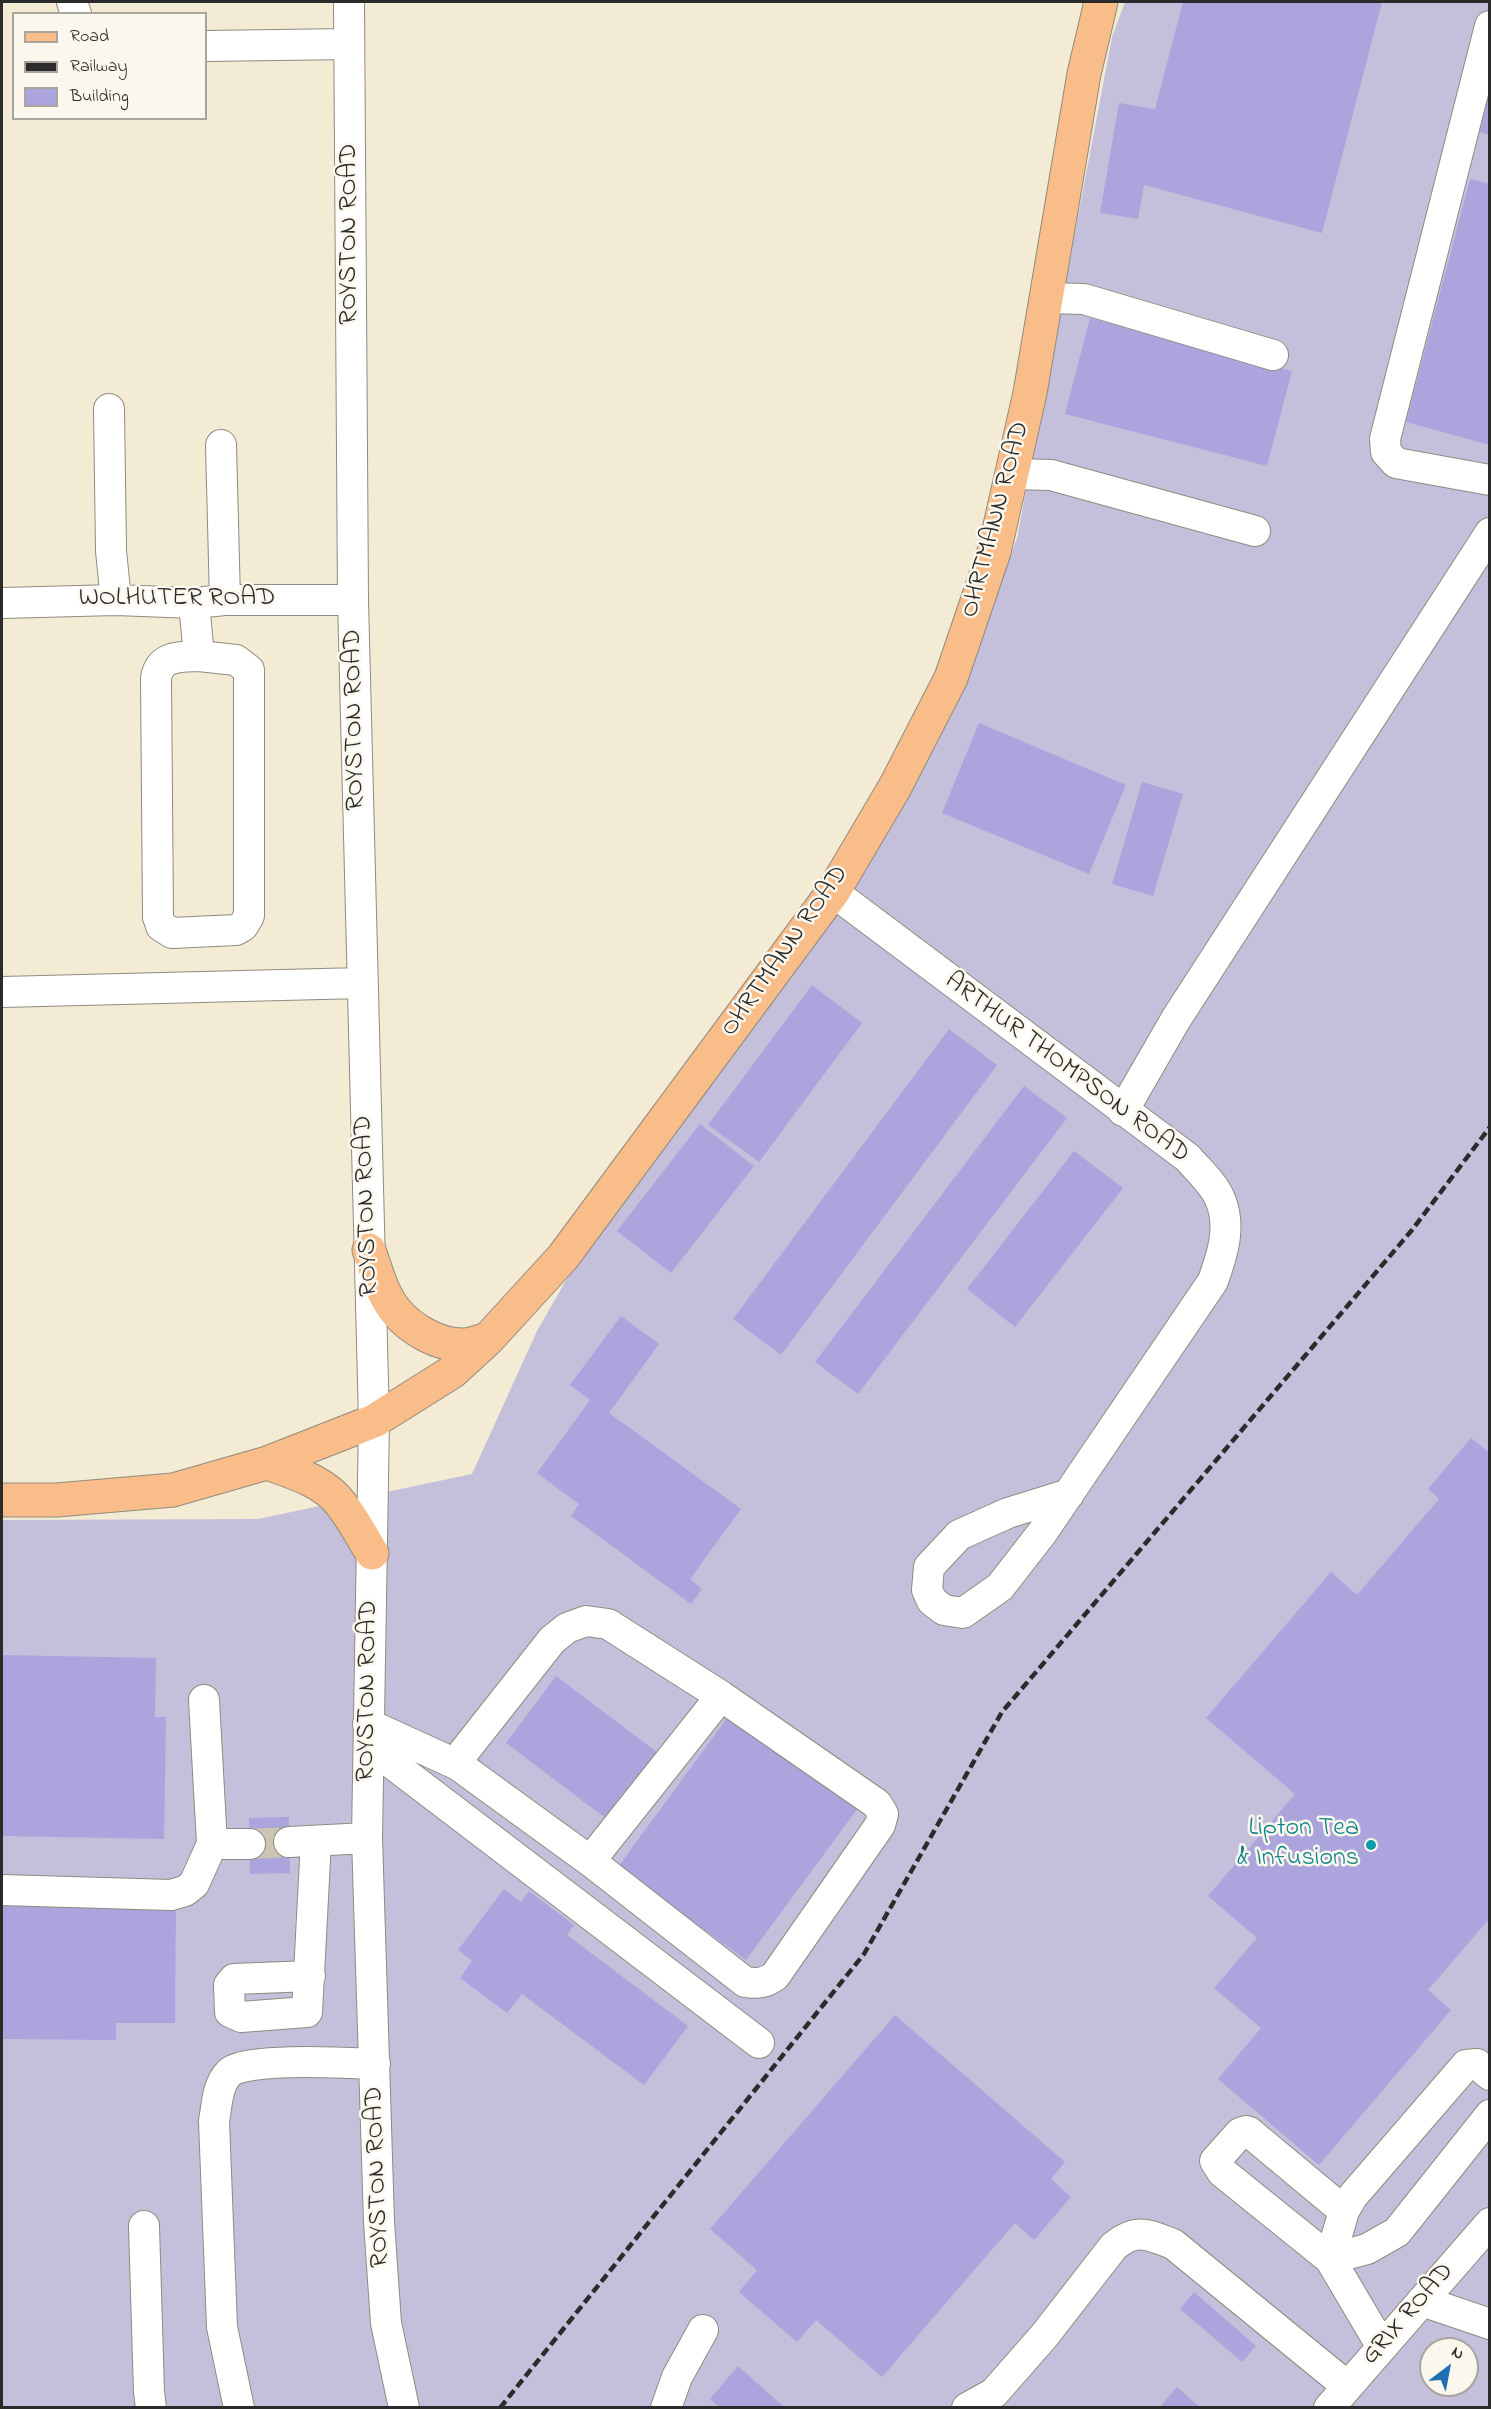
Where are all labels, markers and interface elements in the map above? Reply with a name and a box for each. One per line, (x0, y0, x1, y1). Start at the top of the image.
legend (12, 12, 207, 120)
text: Road (70, 24, 109, 50)
text: Railway (70, 54, 127, 80)
text: Building (70, 84, 129, 110)
street label: ROYSTON ROAD (335, 143, 367, 325)
street label: OHRTMANN ROAD (956, 419, 1038, 621)
street label: WOLHUTER ROAD (79, 584, 275, 616)
street label: ROYSTON ROAD (339, 629, 373, 811)
street label: OHRTMANN ROAD (715, 860, 857, 1044)
street label: ARTHUR THOMPSON ROAD (937, 967, 1195, 1171)
street label: ROYSTON ROAD (349, 1115, 387, 1297)
street label: ROYSTON ROAD (352, 1600, 386, 1782)
place label: Lipton Tea & Infusions (1237, 1814, 1359, 1876)
marker: Lipton Tea & Infusions (1364, 1838, 1378, 1852)
street label: ROYSTON ROAD (360, 2086, 398, 2268)
street label: GRIX ROAD (1356, 2258, 1462, 2372)
north arrow (1419, 2337, 1479, 2397)
text: N (1447, 2340, 1468, 2366)

